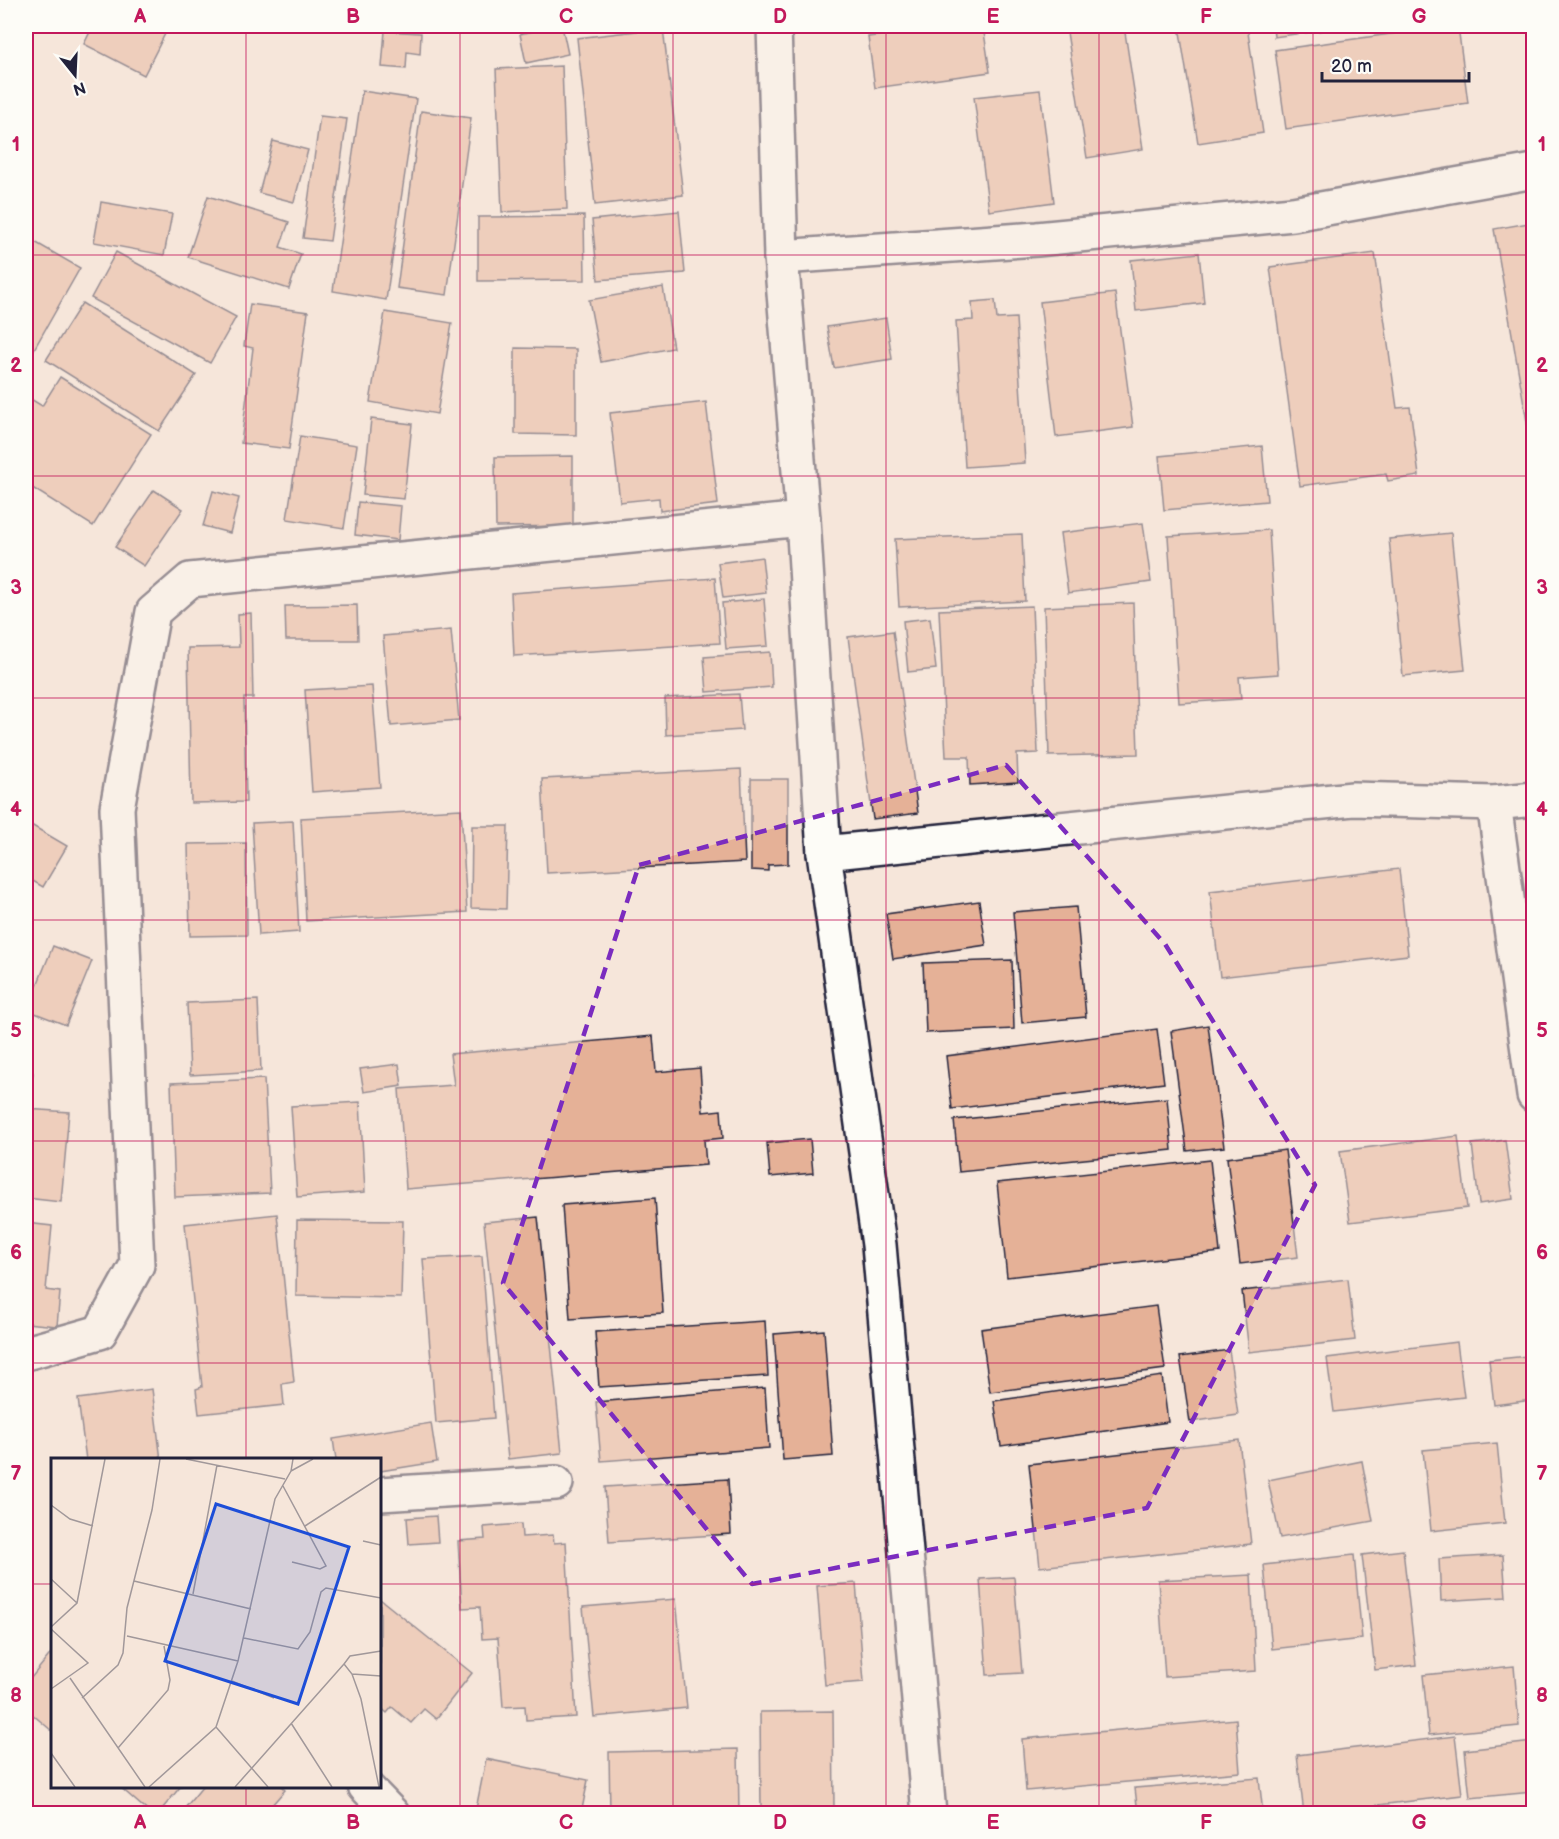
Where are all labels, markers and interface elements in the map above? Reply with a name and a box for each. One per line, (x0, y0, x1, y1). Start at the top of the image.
text: A (133, 5, 147, 29)
text: B (346, 5, 360, 29)
text: C (559, 5, 573, 29)
text: D (773, 5, 787, 29)
text: E (987, 5, 1000, 29)
text: F (1200, 5, 1212, 29)
text: G (1412, 5, 1427, 29)
north arrow (45, 45, 105, 105)
scale bar (1322, 45, 1469, 83)
text: 20 m (1331, 56, 1372, 77)
text: N (71, 77, 88, 99)
text: 1 (12, 133, 20, 157)
text: 1 (1538, 133, 1546, 157)
text: 2 (10, 354, 22, 378)
text: 2 (1536, 354, 1548, 378)
text: 3 (10, 576, 22, 600)
text: 3 (1536, 576, 1548, 600)
text: 4 (10, 798, 22, 822)
text: 4 (1536, 798, 1548, 822)
text: 5 (10, 1019, 22, 1043)
text: 5 (1536, 1019, 1548, 1043)
text: 6 (10, 1241, 22, 1265)
text: 6 (1536, 1241, 1548, 1265)
inset map (51, 1458, 381, 1788)
text: 7 (10, 1462, 22, 1486)
text: 7 (1536, 1462, 1548, 1486)
text: 8 (10, 1684, 22, 1708)
text: 8 (1536, 1684, 1548, 1708)
text: A (133, 1811, 147, 1835)
text: B (346, 1811, 360, 1835)
text: C (559, 1811, 573, 1835)
text: D (773, 1811, 787, 1835)
text: E (987, 1811, 1000, 1835)
text: F (1200, 1811, 1212, 1835)
text: G (1412, 1811, 1427, 1835)

